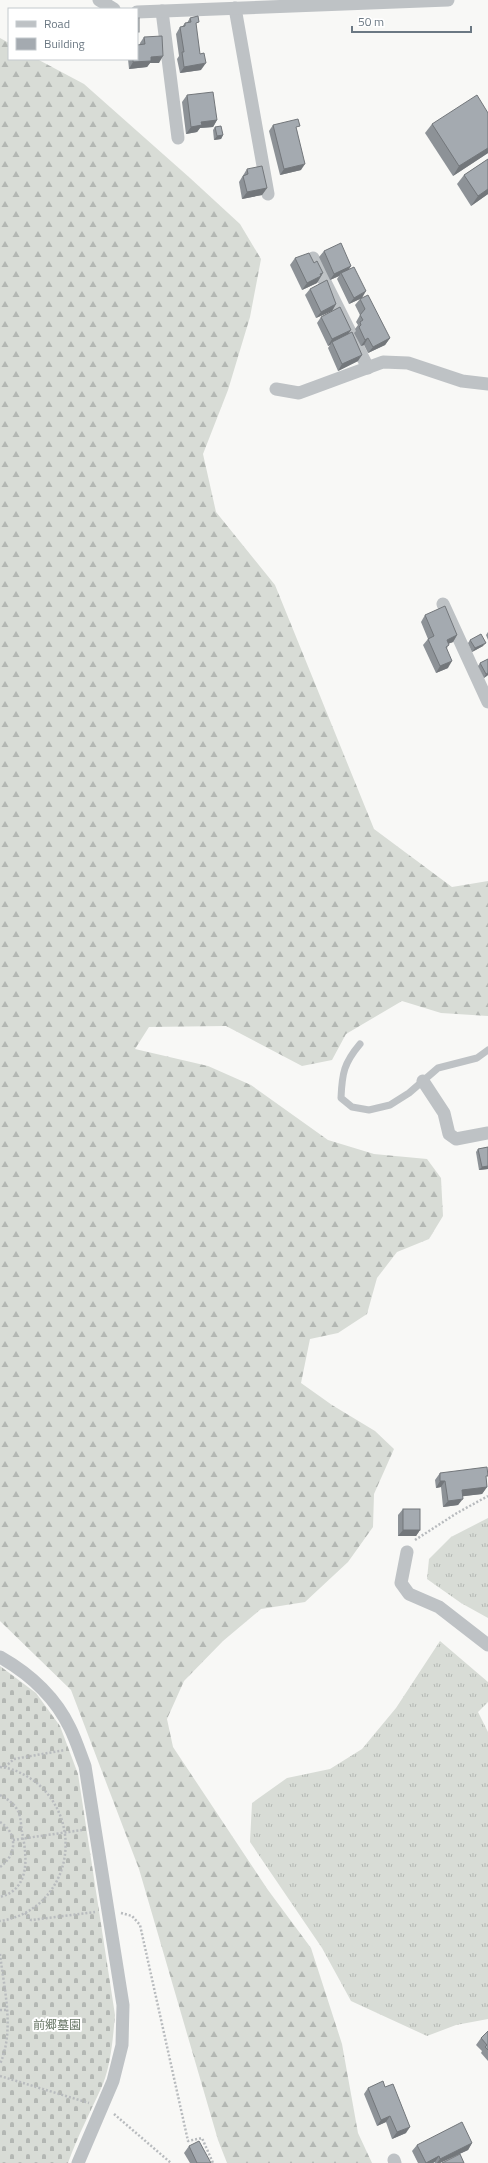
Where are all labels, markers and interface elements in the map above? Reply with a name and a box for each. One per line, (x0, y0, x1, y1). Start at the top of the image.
legend (8, 8, 138, 60)
scale bar (352, 8, 471, 34)
text: 50 m (358, 12, 384, 31)
text: Road (44, 14, 70, 33)
text: Building (44, 34, 85, 53)
park label: 前郷墓園 (33, 2015, 81, 2034)

